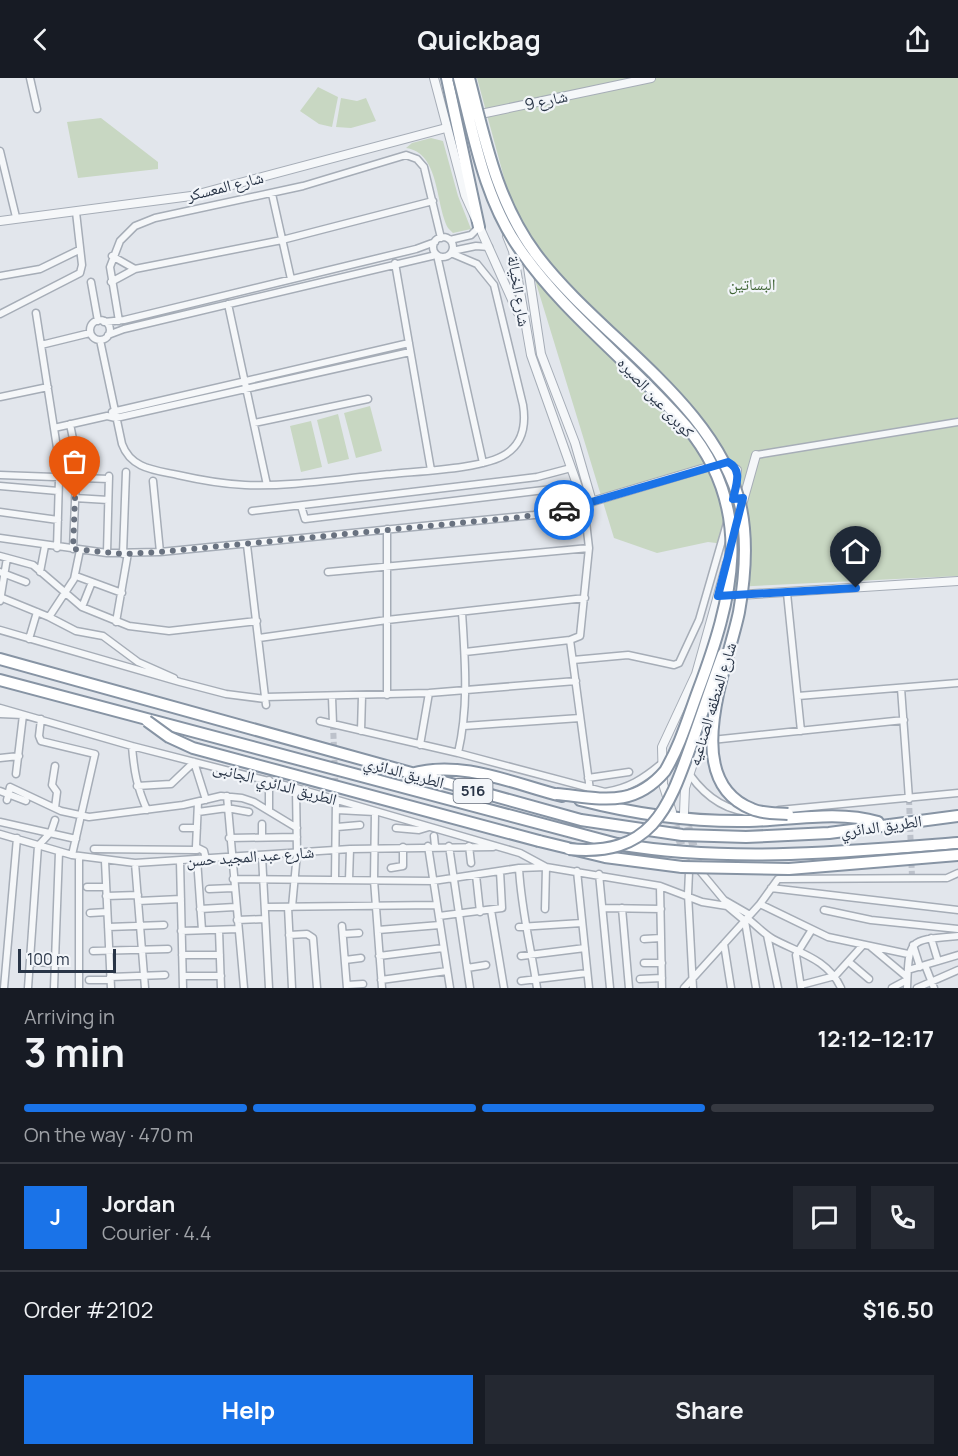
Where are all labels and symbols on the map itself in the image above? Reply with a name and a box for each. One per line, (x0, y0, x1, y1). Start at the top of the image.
street label: شارع 9 (522, 85, 570, 115)
street label: شارع المعسكر (183, 166, 266, 206)
street label: شارع الخيالة (503, 254, 535, 328)
park label: البساتين (728, 273, 776, 295)
street label: كوبرى عين الصيره (613, 352, 699, 442)
pin (49, 436, 100, 498)
courier (534, 480, 594, 540)
pin (830, 526, 881, 588)
street label: شارع المنطقه الصناعيه (683, 639, 741, 769)
street label: الطريق الدائري (361, 751, 446, 795)
street label: الطريق الدائري الجانبى (210, 756, 339, 812)
road number: 516 (454, 779, 492, 803)
street label: الطريق الدائري (839, 809, 923, 845)
street label: شارع عبد المجيد حسن (185, 841, 315, 871)
scale bar (18, 946, 116, 974)

